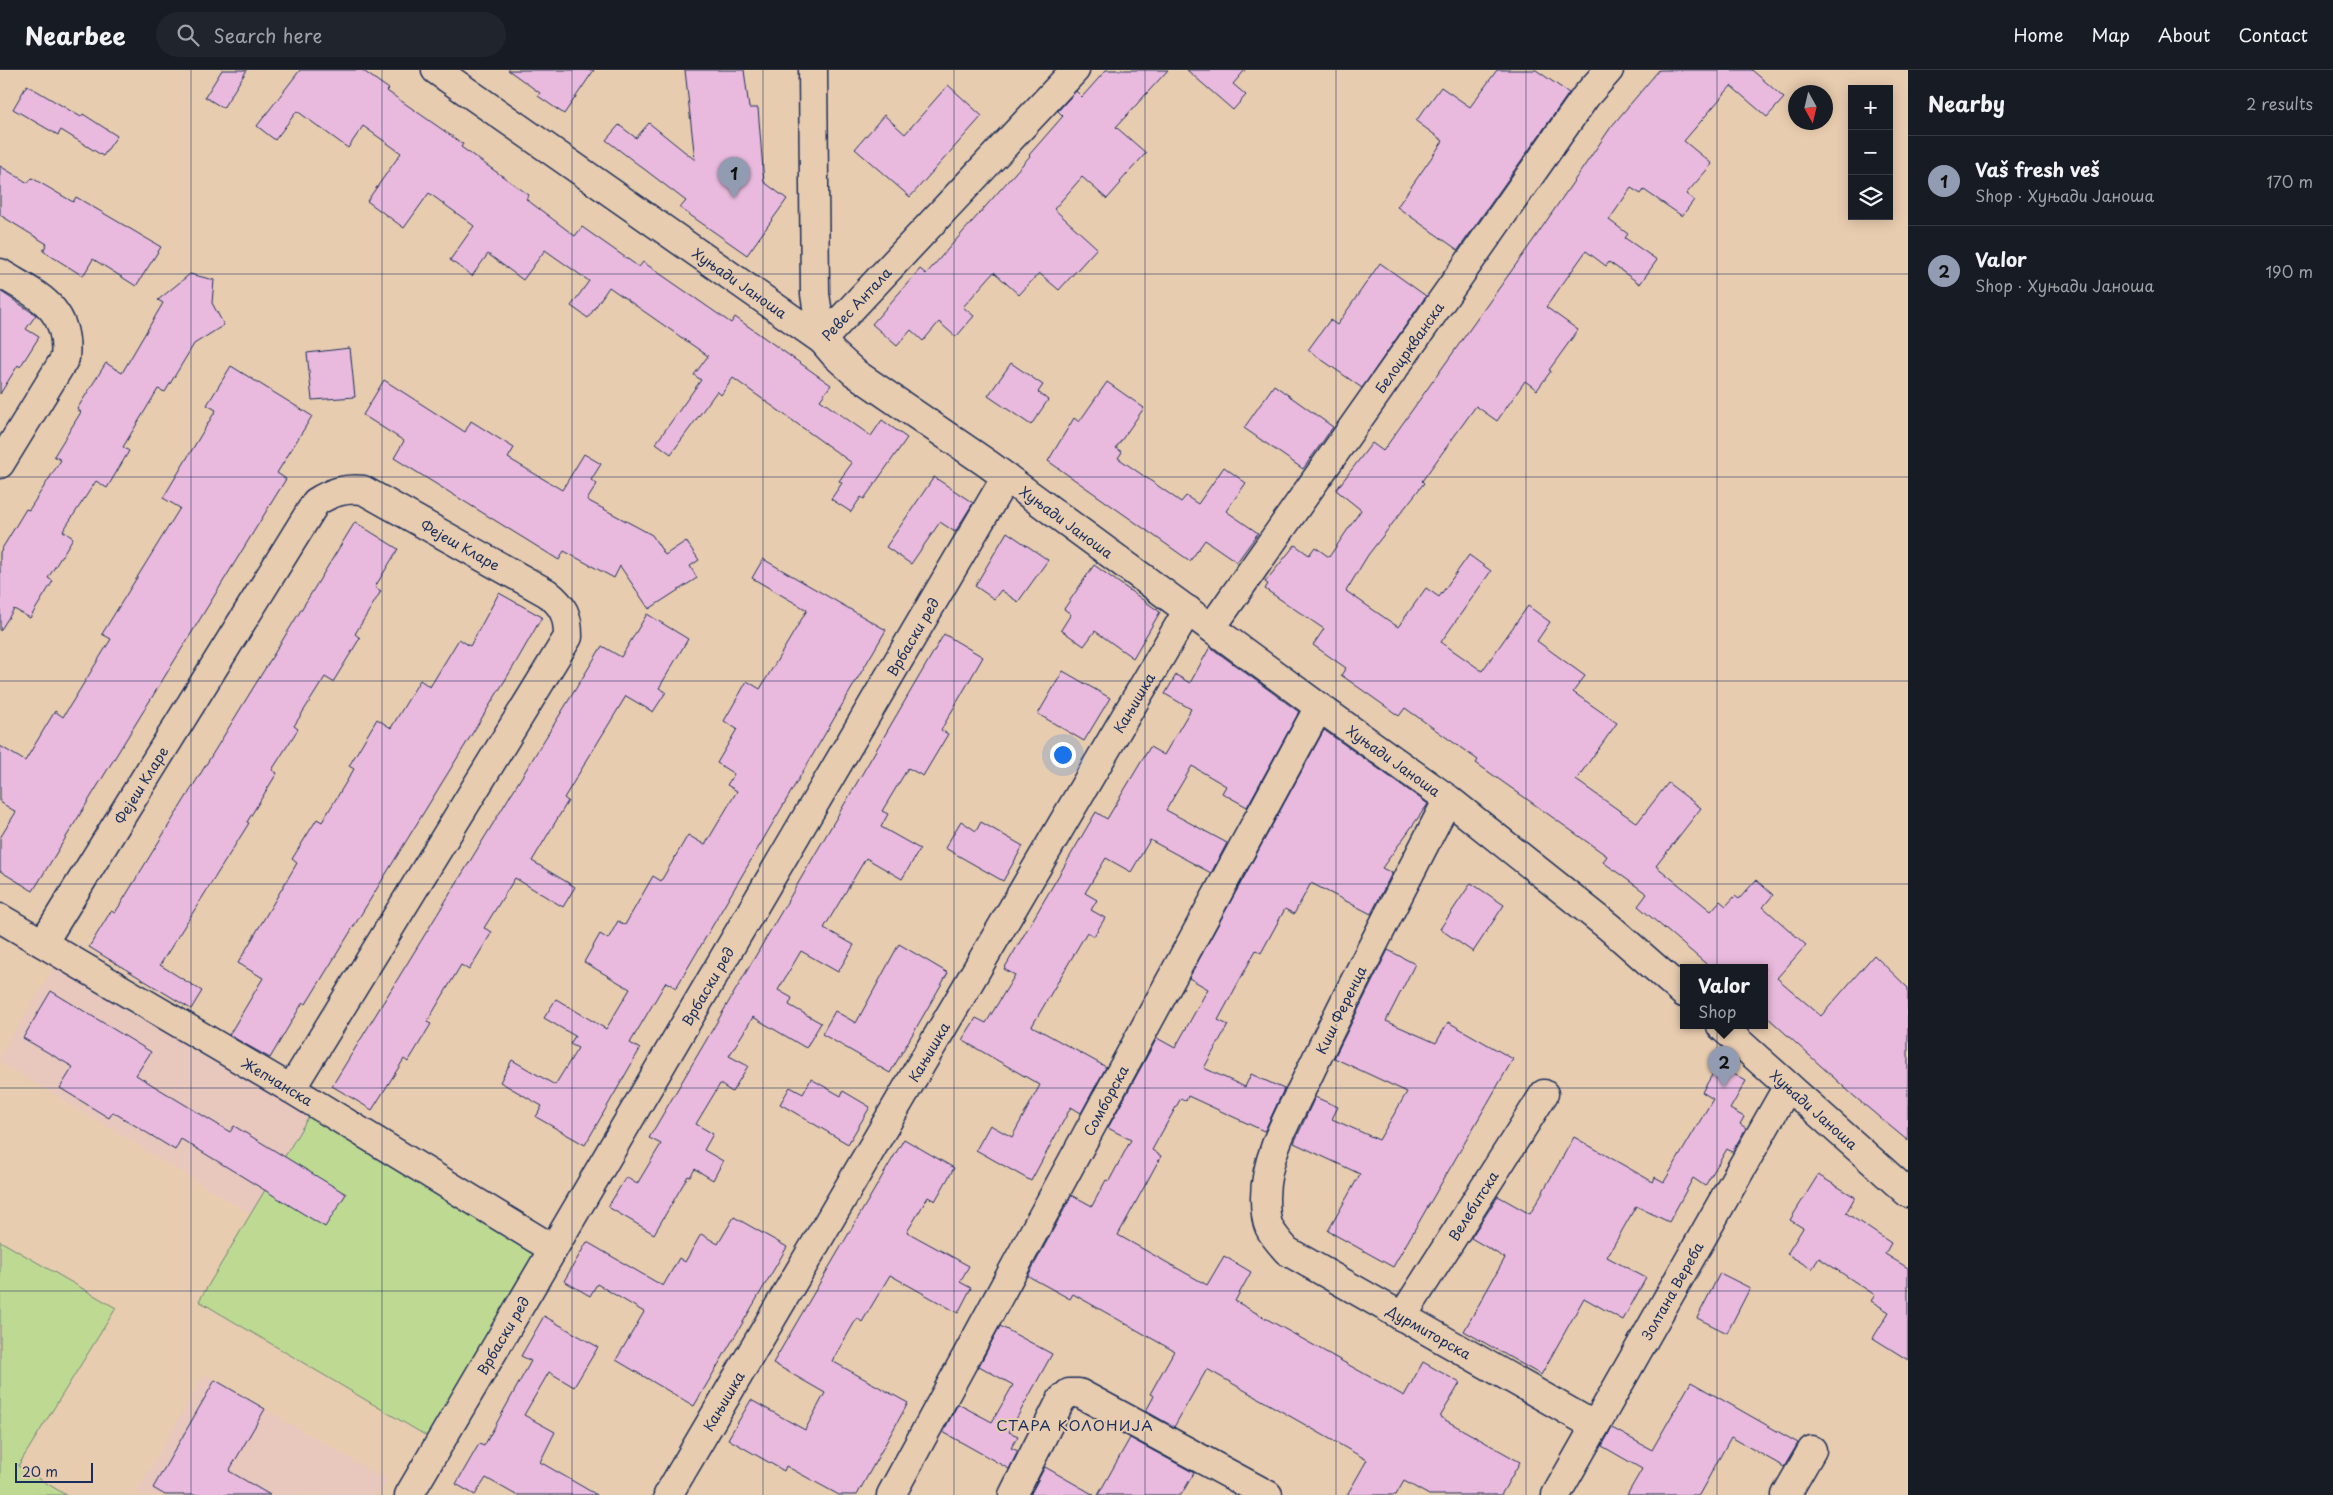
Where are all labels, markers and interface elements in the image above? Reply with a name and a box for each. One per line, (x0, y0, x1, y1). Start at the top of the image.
search box (156, 12, 506, 57)
text: Nearbee (25, 17, 126, 53)
icon: search (174, 21, 202, 49)
text: Search here (214, 21, 322, 49)
text: Home (2013, 21, 2063, 48)
text: Map (2091, 21, 2130, 48)
text: About (2158, 21, 2210, 48)
text: Contact (2238, 21, 2308, 48)
north arrow (1788, 85, 1833, 130)
map controls (1848, 85, 1893, 220)
button: + (1848, 85, 1893, 130)
text: Nearby (1928, 87, 2005, 119)
text: 2 results (2246, 91, 2313, 115)
button: − (1848, 130, 1893, 175)
text: Vaš fresh veš (1975, 155, 2100, 183)
pin: 1 (718, 157, 750, 198)
text: 1 (1940, 169, 1948, 193)
text: 170 m (2267, 169, 2313, 193)
button: layers (1848, 175, 1893, 220)
text: Shop · Хуњади Јаноша (1975, 183, 2154, 207)
street label: Хуњади Јаноша (688, 242, 792, 323)
text: Valor (1975, 245, 2027, 273)
text: 2 (1938, 259, 1950, 283)
text: 190 m (2265, 259, 2313, 283)
street label: Ревес Антала (816, 262, 896, 345)
text: Shop · Хуњади Јаноша (1975, 273, 2154, 297)
street label: Белоцркванска (1369, 297, 1449, 397)
street label: Хуњади Јаноша (1016, 480, 1118, 563)
street label: Фејеш Кларе (417, 514, 504, 575)
street label: Врбаски ред (881, 593, 944, 680)
street label: Кањишка (1108, 668, 1160, 737)
street label: Хуњади Јаноша (1343, 720, 1445, 801)
street label: Фејеш Кларе (109, 742, 173, 828)
your location (1050, 742, 1076, 768)
street label: Врбаски ред (676, 943, 739, 1029)
street label: Киш Ференца (1310, 962, 1372, 1058)
popup (1680, 964, 1768, 1029)
text: Valor (1698, 971, 1750, 999)
text: Shop (1698, 999, 1736, 1023)
street label: Кањишка (902, 1018, 954, 1086)
pin: 2 (1708, 1046, 1740, 1087)
street label: Жепчанска (238, 1052, 317, 1111)
street label: Сомборска (1078, 1061, 1133, 1140)
street label: Хуњади Јаноша (1766, 1064, 1863, 1154)
street label: Велебитска (1443, 1166, 1503, 1245)
street label: Золтана Вереба (1636, 1238, 1708, 1343)
street label: Врбаски ред (471, 1292, 534, 1379)
street label: Дурмиторска (1382, 1299, 1475, 1364)
street label: Кањишка (697, 1367, 749, 1435)
district label: СТАРА КОЛОНИЈА (996, 1413, 1154, 1436)
scale bar (15, 1460, 92, 1483)
text: 20 m (22, 1461, 58, 1482)

